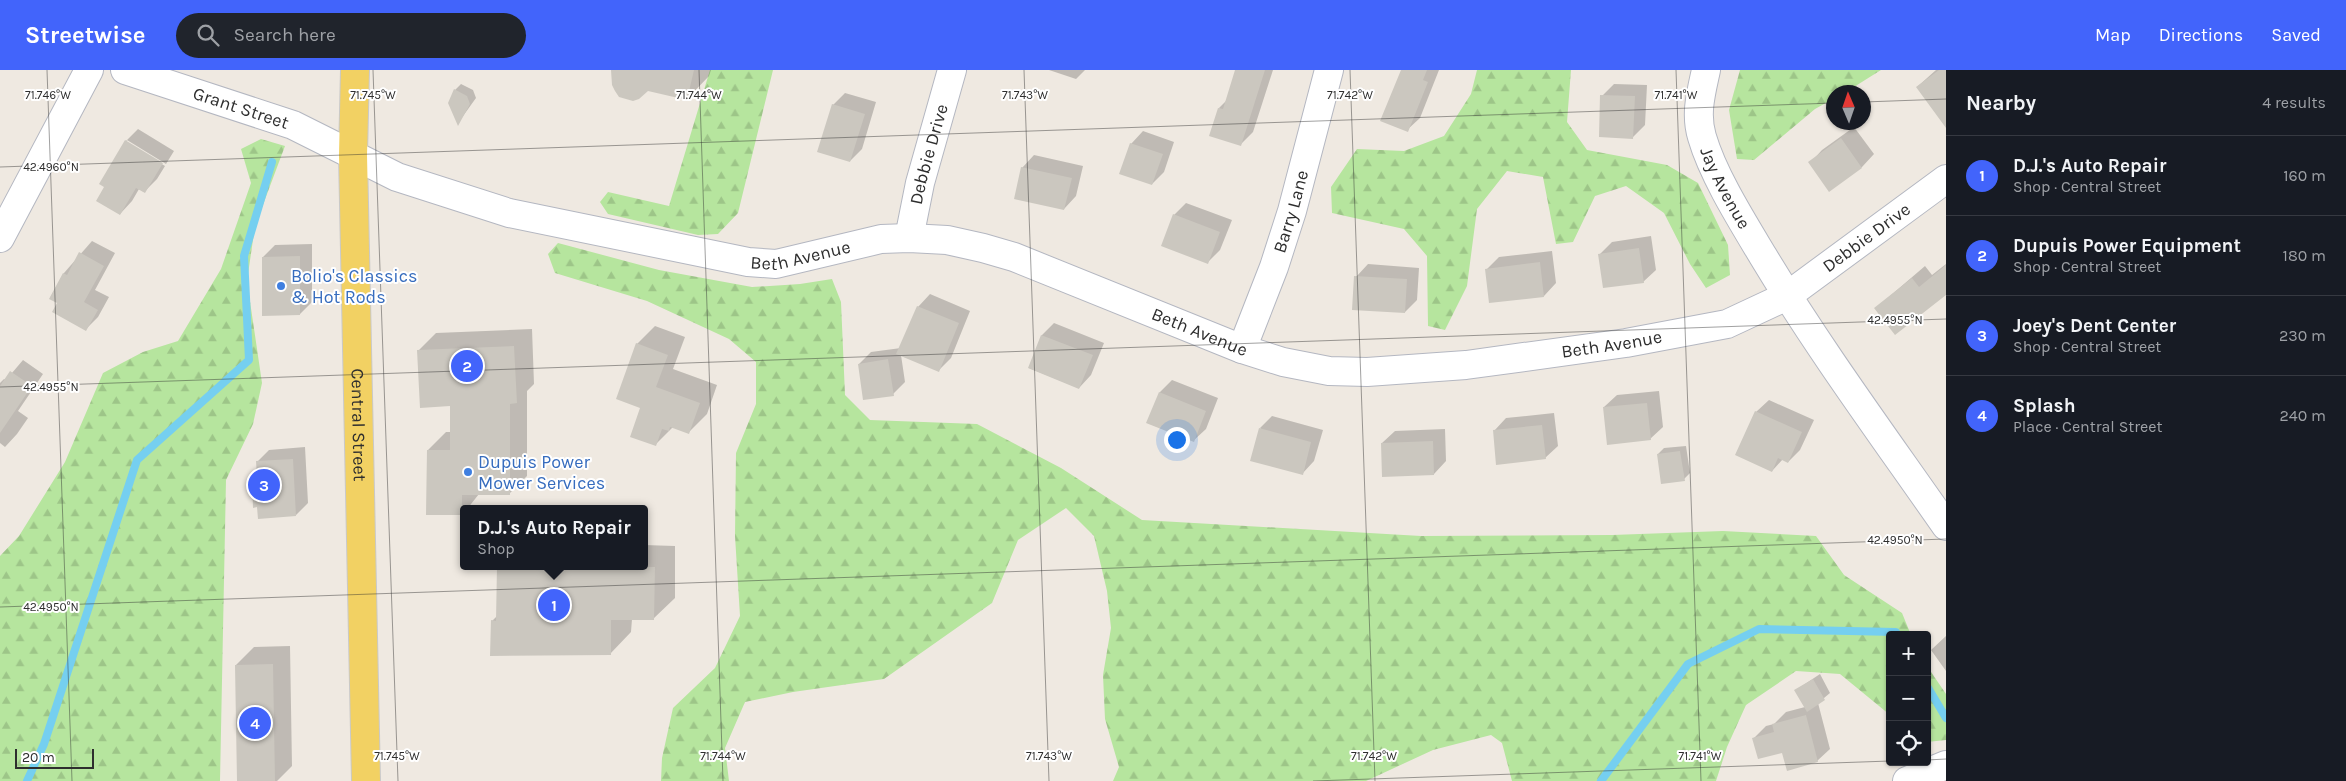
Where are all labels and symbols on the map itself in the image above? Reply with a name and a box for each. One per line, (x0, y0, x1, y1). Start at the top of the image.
street label: Grant Street (190, 82, 292, 134)
north arrow (1826, 85, 1871, 130)
text: 71.746°W (25, 88, 71, 102)
text: 71.745°W (350, 88, 396, 102)
text: 71.744°W (676, 88, 722, 102)
text: 71.743°W (1002, 88, 1048, 102)
text: 71.742°W (1327, 88, 1373, 102)
text: 71.741°W (1655, 88, 1698, 102)
street label: Debbie Drive (905, 101, 953, 207)
street label: Jay Avenue (1695, 144, 1755, 233)
text: 42.4960°N (23, 160, 79, 174)
street label: Barry Lane (1268, 168, 1313, 256)
street label: Debbie Drive (1818, 198, 1915, 277)
street label: Beth Avenue (750, 236, 853, 275)
place label: Bolio's Classics & Hot Rods (291, 265, 417, 308)
marker: Bolio's Classics & Hot Rods (275, 280, 287, 292)
street label: Beth Avenue (1148, 303, 1250, 361)
text: 42.4955°N (1867, 313, 1923, 327)
street label: Beth Avenue (1560, 325, 1664, 363)
pin: 2 (451, 347, 483, 385)
street label: Central Street (346, 368, 371, 482)
text: 42.4955°N (23, 380, 79, 394)
your location (1164, 427, 1190, 453)
place label: Dupuis Power Mower Services (478, 451, 605, 494)
pin: 3 (248, 466, 280, 504)
marker: Dupuis Power Mower Services (462, 466, 474, 478)
text: 42.4950°N (1867, 533, 1923, 547)
pin: 1 (538, 586, 570, 624)
text: 42.4950°N (23, 600, 79, 614)
pin: 4 (239, 704, 271, 742)
scale bar (15, 746, 94, 769)
text: 71.745°W (374, 749, 420, 763)
text: 71.744°W (700, 749, 746, 763)
text: 71.743°W (1026, 749, 1072, 763)
text: 71.742°W (1351, 749, 1397, 763)
text: 71.741°W (1679, 749, 1722, 763)

